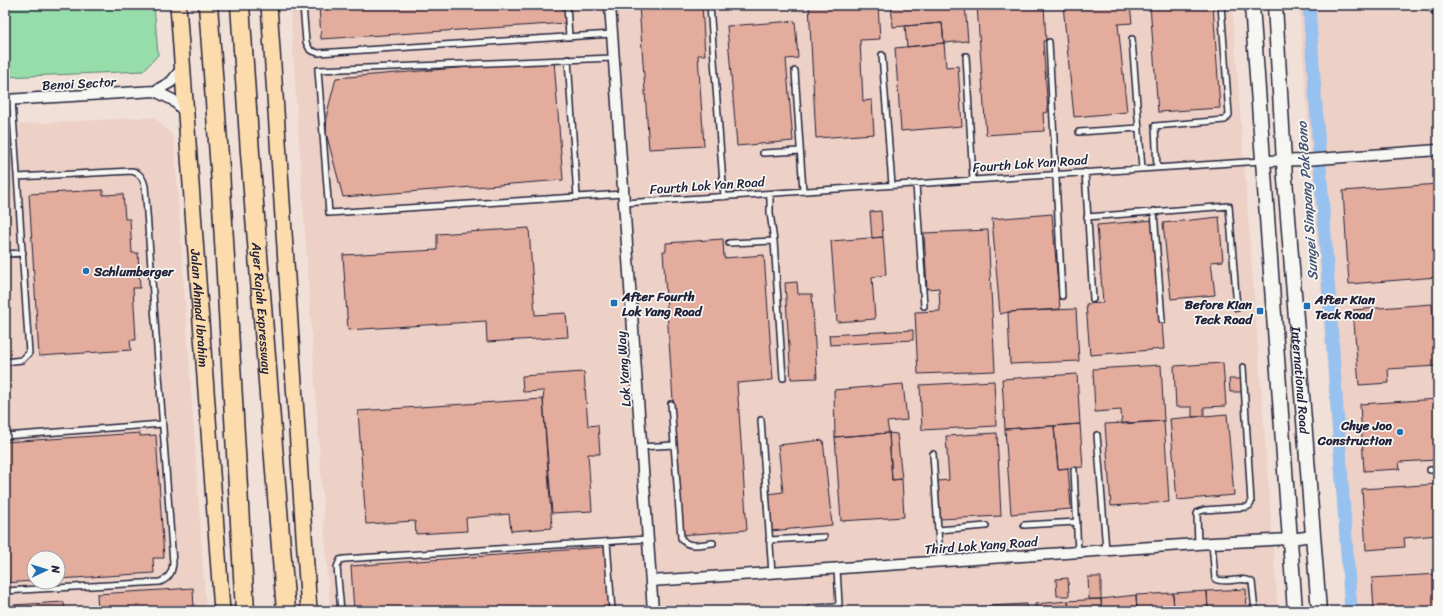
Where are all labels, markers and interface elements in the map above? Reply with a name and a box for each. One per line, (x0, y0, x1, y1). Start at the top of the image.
street label: Benoi Sector (41, 70, 117, 97)
water label: Sungei Simpang Pak Bono (1289, 120, 1326, 281)
street label: Fourth Lok Yan Road (972, 148, 1089, 179)
street label: Fourth Lok Yan Road (649, 170, 766, 201)
street label: Ayer Rajah Expressway (245, 241, 278, 375)
street label: Jalan Ahmad Ibrahim (184, 247, 215, 368)
place label: Schlumberger (93, 260, 175, 283)
marker: Schlumberger (81, 266, 91, 276)
place label: After Fourth Lok Yang Road (621, 285, 703, 323)
place label: After Kian Teck Road (1314, 288, 1376, 326)
place label: Before Kian Teck Road (1185, 293, 1253, 331)
marker: After Fourth Lok Yang Road (609, 298, 619, 308)
marker: After Kian Teck Road (1302, 301, 1312, 311)
marker: Before Kian Teck Road (1255, 306, 1265, 316)
street label: International Road (1285, 325, 1316, 436)
street label: Lok Yang Way (609, 330, 638, 408)
place label: Chye Joo Construction (1317, 414, 1393, 452)
marker: Chye Joo Construction (1395, 427, 1405, 437)
street label: Third Lok Yang Road (924, 530, 1039, 561)
north arrow (26, 550, 66, 590)
text: N (46, 564, 65, 574)

